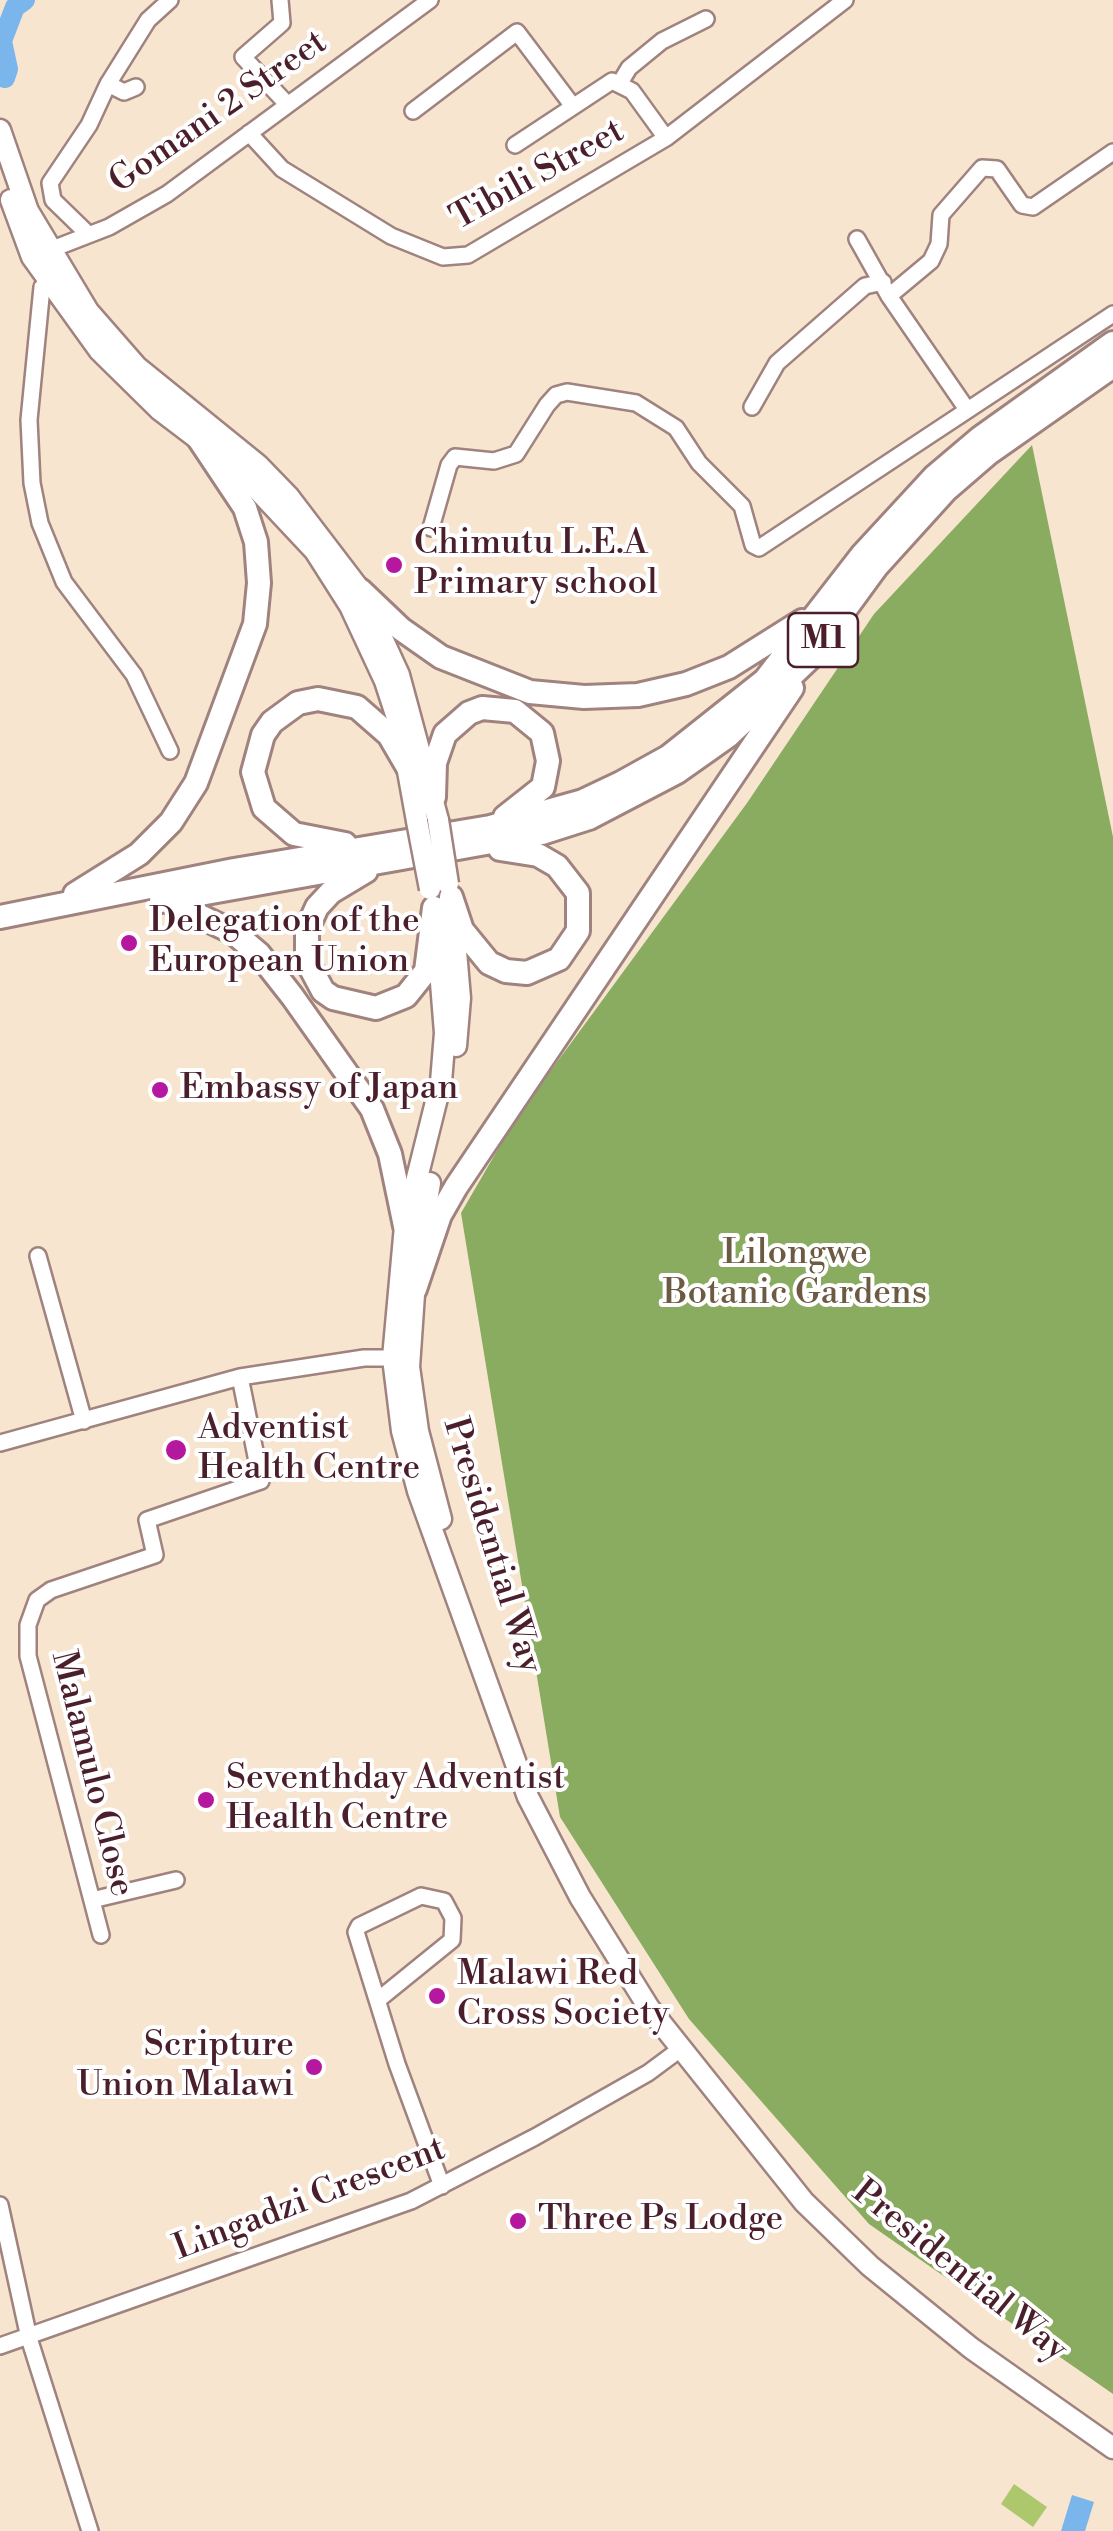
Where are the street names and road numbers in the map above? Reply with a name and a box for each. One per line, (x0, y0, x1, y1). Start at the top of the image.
street label: Gomani 2 Street (102, 22, 336, 204)
street label: Tibili Street (444, 111, 632, 241)
road number: M1 (788, 613, 858, 667)
street label: Presidential Way (432, 1413, 550, 1679)
street label: Malamulo Close (40, 1647, 142, 1901)
street label: Lingadzi Crescent (168, 2129, 452, 2271)
street label: Presidential Way (843, 2172, 1075, 2372)

